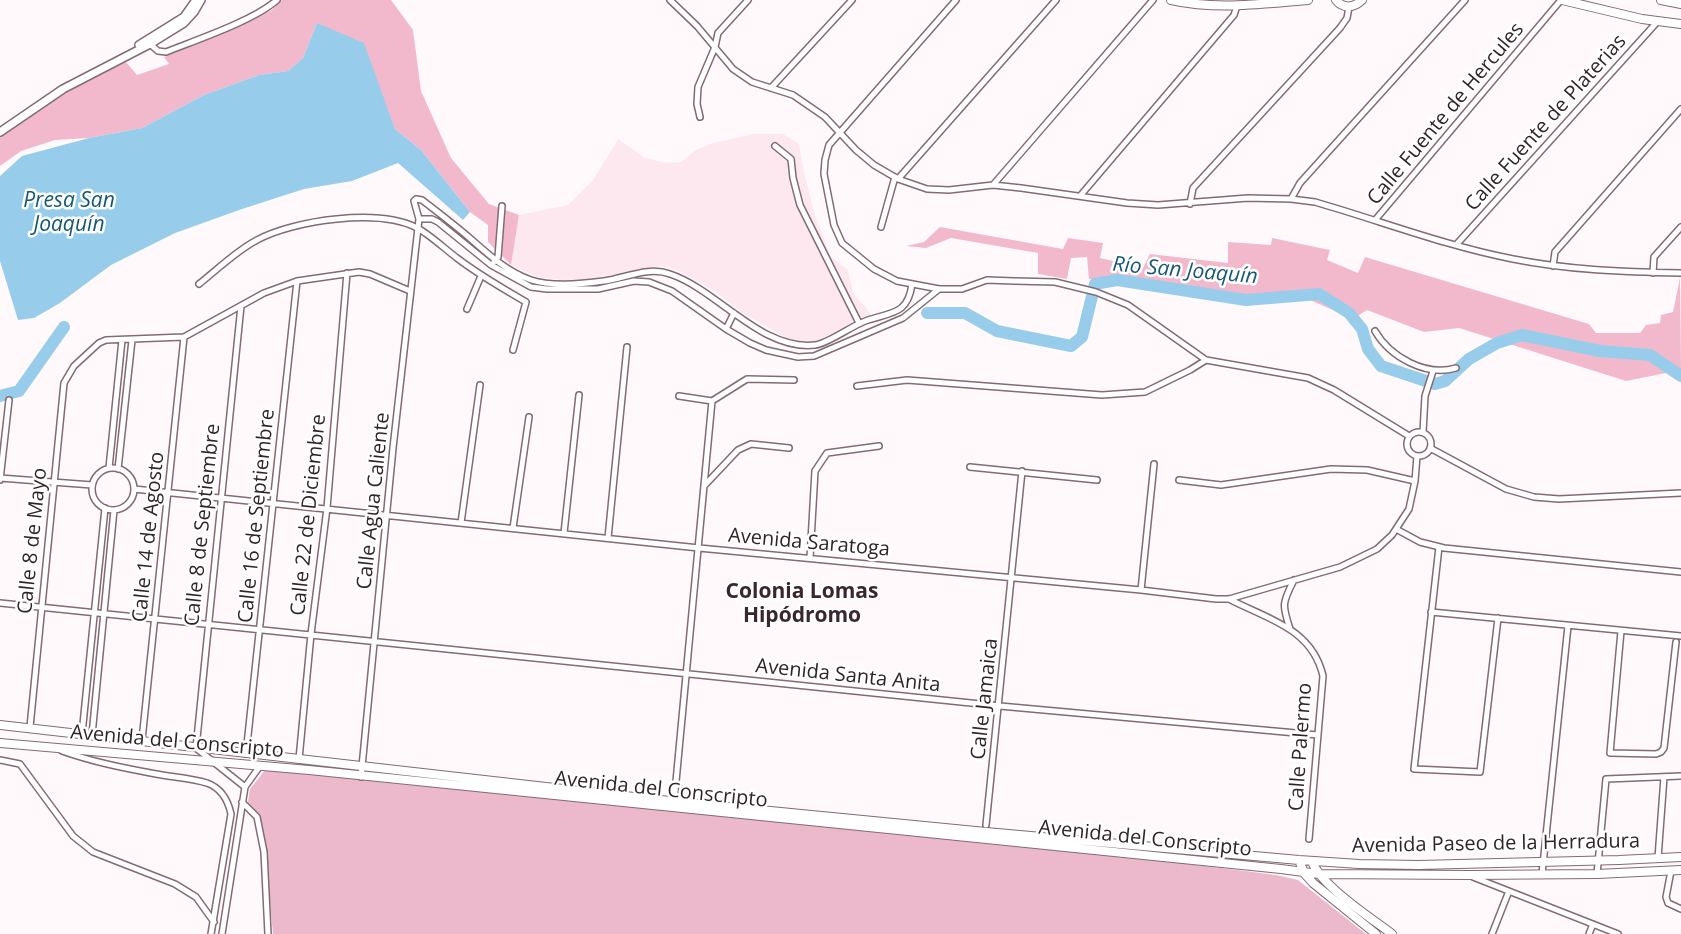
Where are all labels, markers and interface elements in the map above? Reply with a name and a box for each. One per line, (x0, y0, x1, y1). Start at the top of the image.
street label: Calle Fuente de Hercules (1363, 18, 1529, 210)
street label: Calle Fuente de Platerias (1460, 30, 1632, 216)
water label: Presa San Joaquín (23, 188, 115, 238)
water label: Río San Joaquín (1111, 252, 1259, 290)
street label: Calle 16 de Septiembre (234, 408, 280, 624)
street label: Calle Agua Caliente (353, 411, 395, 591)
street label: Calle 22 de Diciembre (286, 413, 332, 617)
street label: Calle 8 de Septiembre (180, 423, 226, 627)
street label: Calle 14 de Agosto (128, 451, 170, 623)
street label: Calle 8 de Mayo (13, 467, 53, 615)
street label: Avenida Saratoga (727, 524, 891, 562)
district label: Colonia Lomas Hipódromo (726, 579, 878, 629)
street label: Calle Jamaica (967, 637, 1003, 761)
street label: Avenida Santa Anita (754, 654, 942, 698)
street label: Calle Palermo (1285, 682, 1317, 812)
street label: Avenida del Conscripto (69, 721, 285, 763)
street label: Avenida del Conscripto (553, 767, 769, 813)
street label: Avenida del Conscripto (1037, 816, 1253, 862)
street label: Avenida Paseo de la Herradura (1352, 829, 1640, 859)

